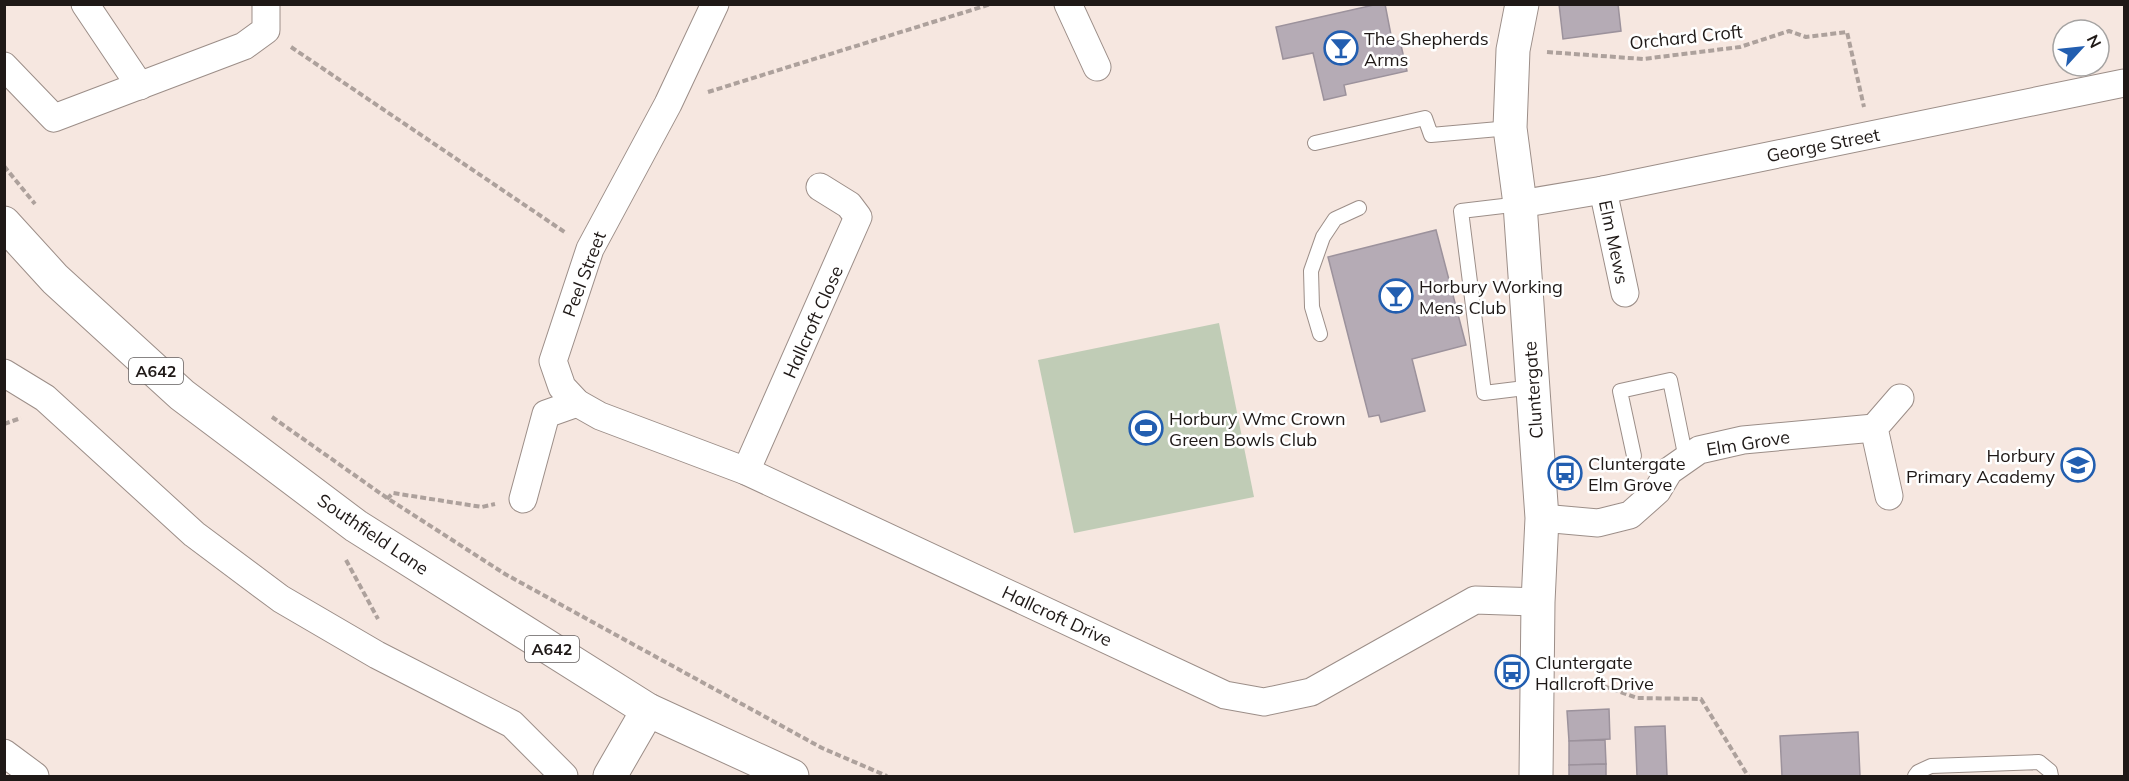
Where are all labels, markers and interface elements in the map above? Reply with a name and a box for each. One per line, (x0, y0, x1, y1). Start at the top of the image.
north arrow (2051, 18, 2111, 78)
street label: Orchard Croft (1628, 20, 1744, 54)
place label: The Shepherds Arms (1364, 27, 1489, 71)
bar icon: The Shepherds Arms (1323, 30, 1359, 66)
text: N (2083, 31, 2106, 51)
street label: George Street (1764, 123, 1882, 167)
street label: Elm Mews (1594, 198, 1634, 286)
street label: Peel Street (557, 228, 611, 320)
street label: Hallcroft Close (778, 262, 848, 382)
place label: Horbury Working Mens Club (1419, 275, 1563, 319)
bar icon: Horbury Working Mens Club (1378, 278, 1414, 314)
street label: Cluntergate (1518, 341, 1548, 439)
road number: A642 (129, 358, 183, 384)
place label: Horbury Wmc Crown Green Bowls Club (1169, 407, 1346, 451)
sports icon: Horbury Wmc Crown Green Bowls Club (1128, 410, 1164, 446)
street label: Elm Grove (1705, 425, 1791, 461)
place label: Horbury Primary Academy (1906, 444, 2055, 488)
school or university icon: Horbury Primary Academy (2060, 447, 2096, 483)
place label: Cluntergate Elm Grove (1588, 452, 1686, 496)
bus stop icon: Cluntergate Elm Grove (1547, 455, 1583, 491)
street label: Southfield Lane (313, 488, 433, 580)
street label: Hallcroft Drive (998, 580, 1116, 652)
road number: A642 (525, 636, 579, 662)
place label: Cluntergate Hallcroft Drive (1535, 651, 1654, 695)
bus stop icon: Cluntergate Hallcroft Drive (1494, 654, 1530, 690)

